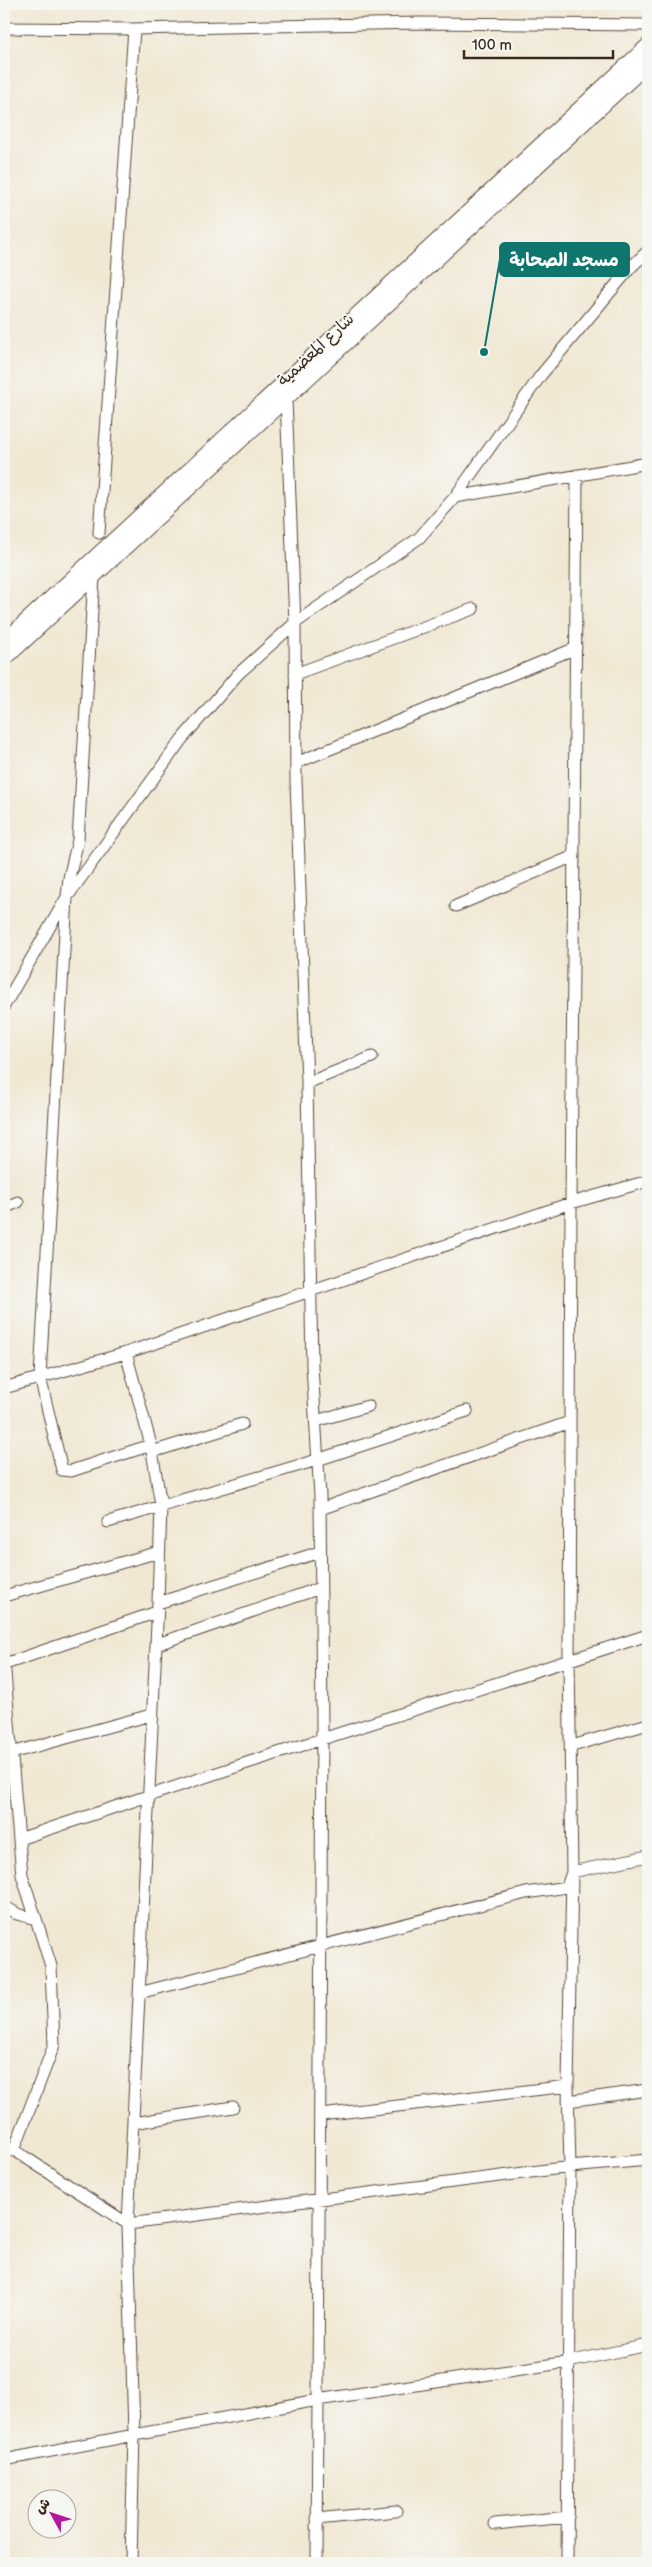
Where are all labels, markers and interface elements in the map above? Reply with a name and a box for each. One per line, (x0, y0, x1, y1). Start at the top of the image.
scale bar (464, 28, 613, 60)
text: 100 m (472, 36, 512, 55)
callout: مسجد الصحابة (500, 243, 629, 276)
text: مسجد الصحابة (509, 250, 619, 271)
street label: شارع المعضمية (274, 310, 359, 391)
north arrow (28, 2490, 78, 2540)
text: ش (31, 2495, 54, 2517)

